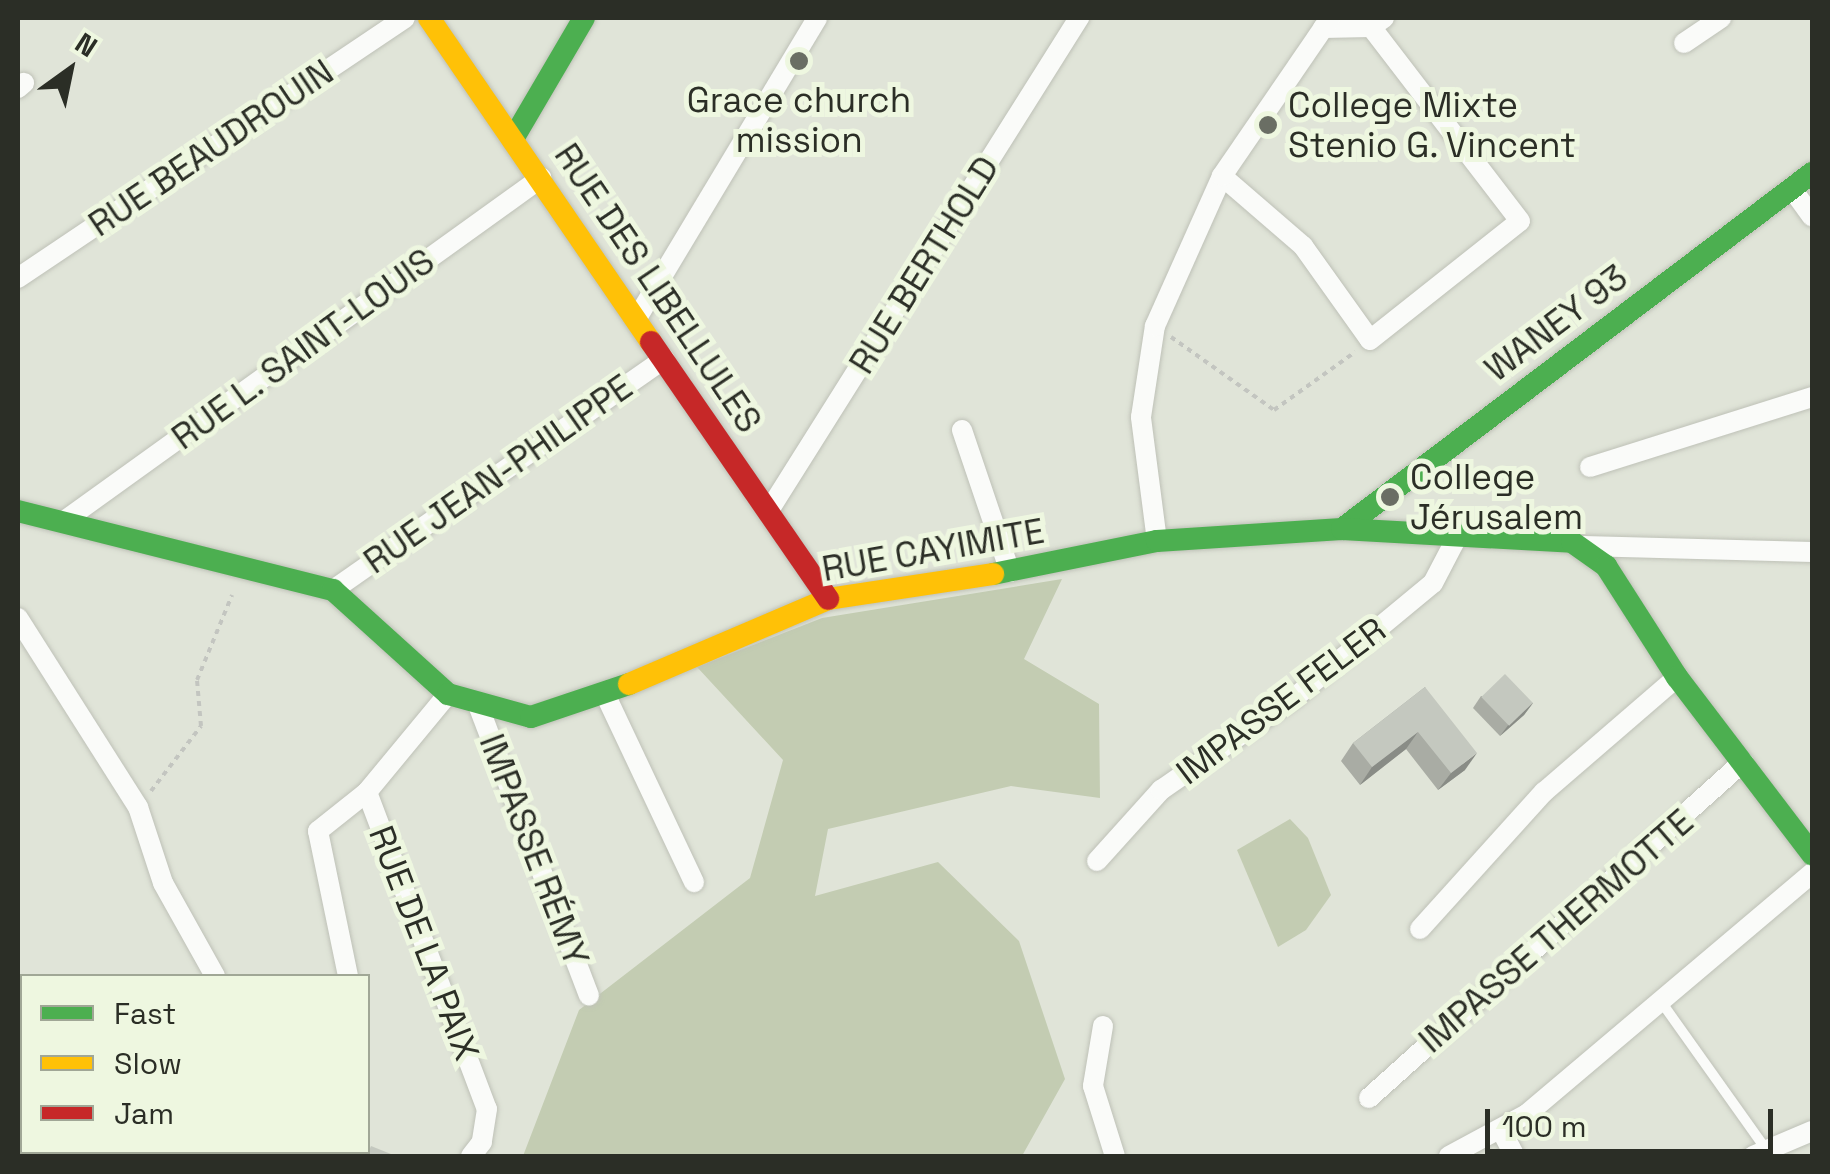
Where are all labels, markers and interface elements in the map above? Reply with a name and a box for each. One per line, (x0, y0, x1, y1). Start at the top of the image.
north arrow (20, 20, 120, 120)
text: N (69, 25, 104, 65)
marker: Grace church mission (786, 48, 812, 74)
street label: RUE BEAUDROUIN (81, 51, 341, 245)
place label: Grace church mission (687, 79, 911, 161)
place label: College Mixte Stenio G. Vincent (1288, 84, 1578, 166)
marker: College Mixte Stenio G. Vincent (1257, 114, 1279, 136)
street label: RUE DES LIBELLULES (546, 136, 770, 440)
street label: RUE BERTHOLD (841, 149, 1007, 381)
street label: RUE L. SAINT-LOUIS (163, 239, 443, 459)
street label: WANEY 93 (1476, 256, 1636, 390)
street label: RUE JEAN-PHILIPPE (356, 366, 640, 582)
place label: College Jérusalem (1410, 456, 1583, 538)
marker: College Jérusalem (1379, 486, 1401, 508)
street label: RUE CAYIMITE (819, 510, 1047, 590)
street label: IMPASSE FELER (1168, 609, 1394, 793)
street label: IMPASSE RÉMY (471, 728, 597, 972)
street label: IMPASSE THERMOTTE (1410, 800, 1702, 1062)
street label: RUE DE LA PAIX (360, 820, 488, 1066)
legend (20, 974, 370, 1154)
text: Fast (114, 994, 176, 1033)
text: Slow (114, 1044, 182, 1083)
scale bar (1490, 1089, 1778, 1151)
text: Jam (114, 1094, 174, 1133)
text: 100 m (1502, 1107, 1587, 1146)

